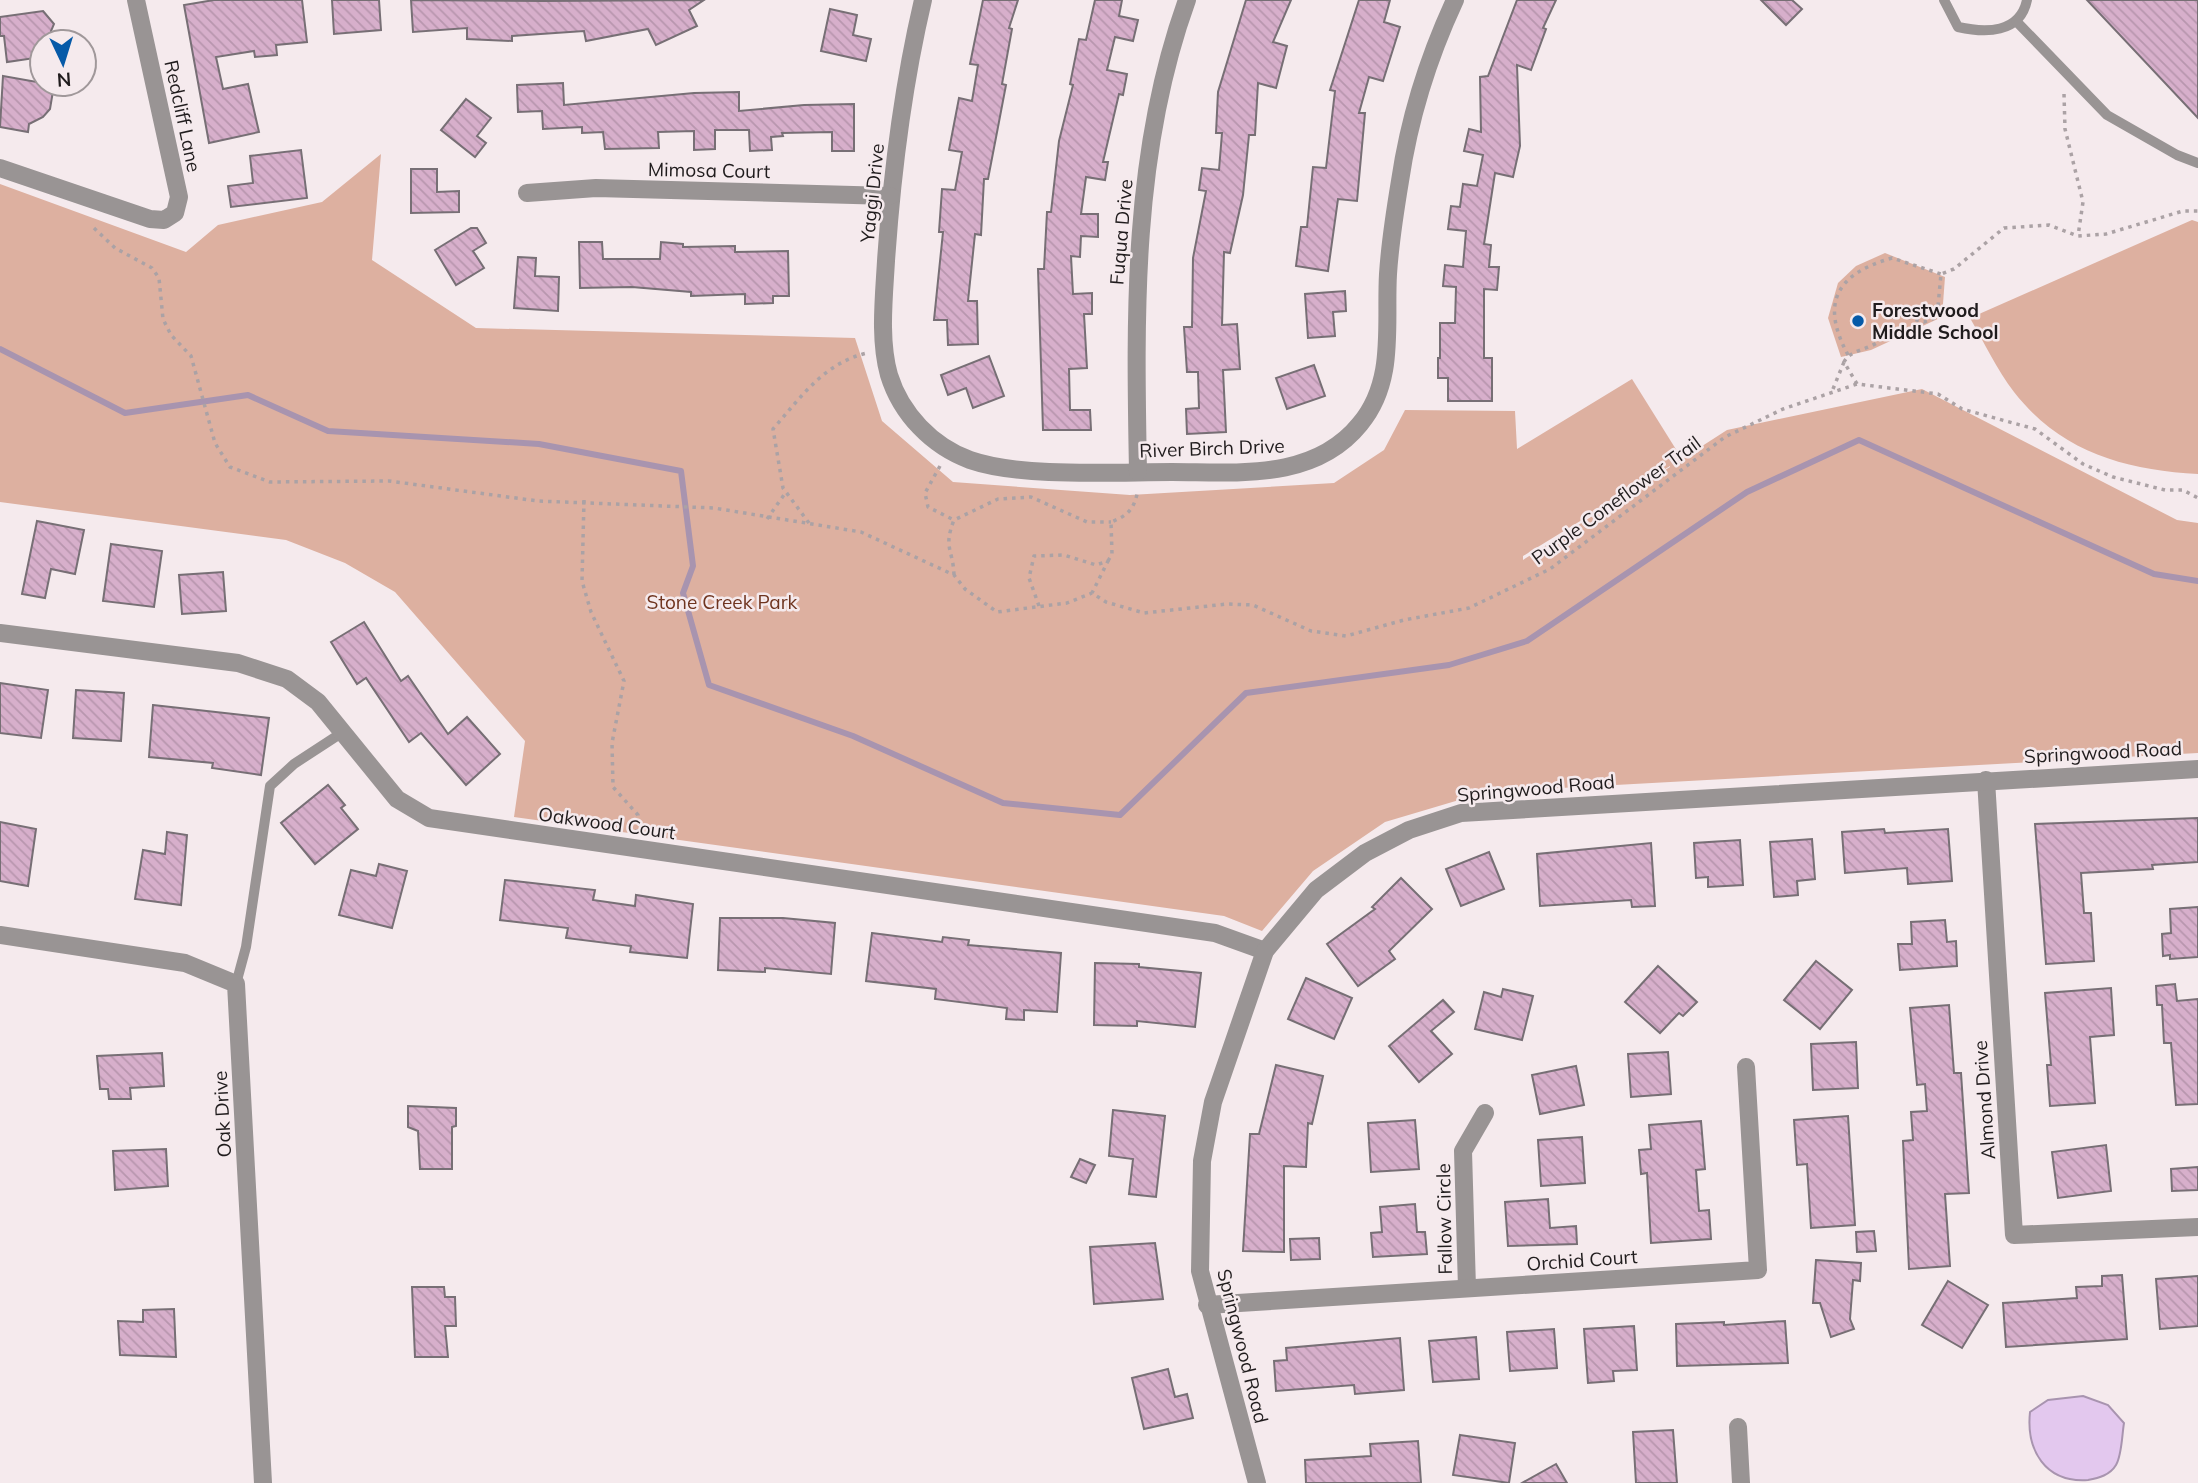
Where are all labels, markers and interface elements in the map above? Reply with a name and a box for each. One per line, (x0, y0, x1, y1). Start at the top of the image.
north arrow (28, 28, 98, 98)
street label: Redcliff Lane (159, 58, 207, 174)
text: N (56, 67, 72, 92)
street label: Yaggi Drive (855, 142, 889, 245)
street label: Mimosa Court (648, 157, 771, 183)
street label: Fuqua Drive (1104, 178, 1138, 286)
place label: Forestwood Middle School (1872, 298, 1998, 344)
marker: Forestwood Middle School (1850, 313, 1866, 329)
street label: Purple Coneflower Trail (1527, 430, 1705, 570)
street label: River Birch Drive (1139, 433, 1285, 463)
park label: Stone Creek Park (647, 590, 798, 614)
street label: Springwood Road (2023, 736, 2183, 768)
street label: Springwood Road (1456, 769, 1616, 807)
street label: Oakwood Court (537, 802, 677, 845)
street label: Almond Drive (1968, 1040, 2000, 1160)
street label: Oak Drive (208, 1070, 236, 1158)
street label: Fallow Circle (1431, 1163, 1457, 1275)
street label: Orchid Court (1526, 1244, 1639, 1276)
street label: Springwood Road (1212, 1266, 1274, 1426)

